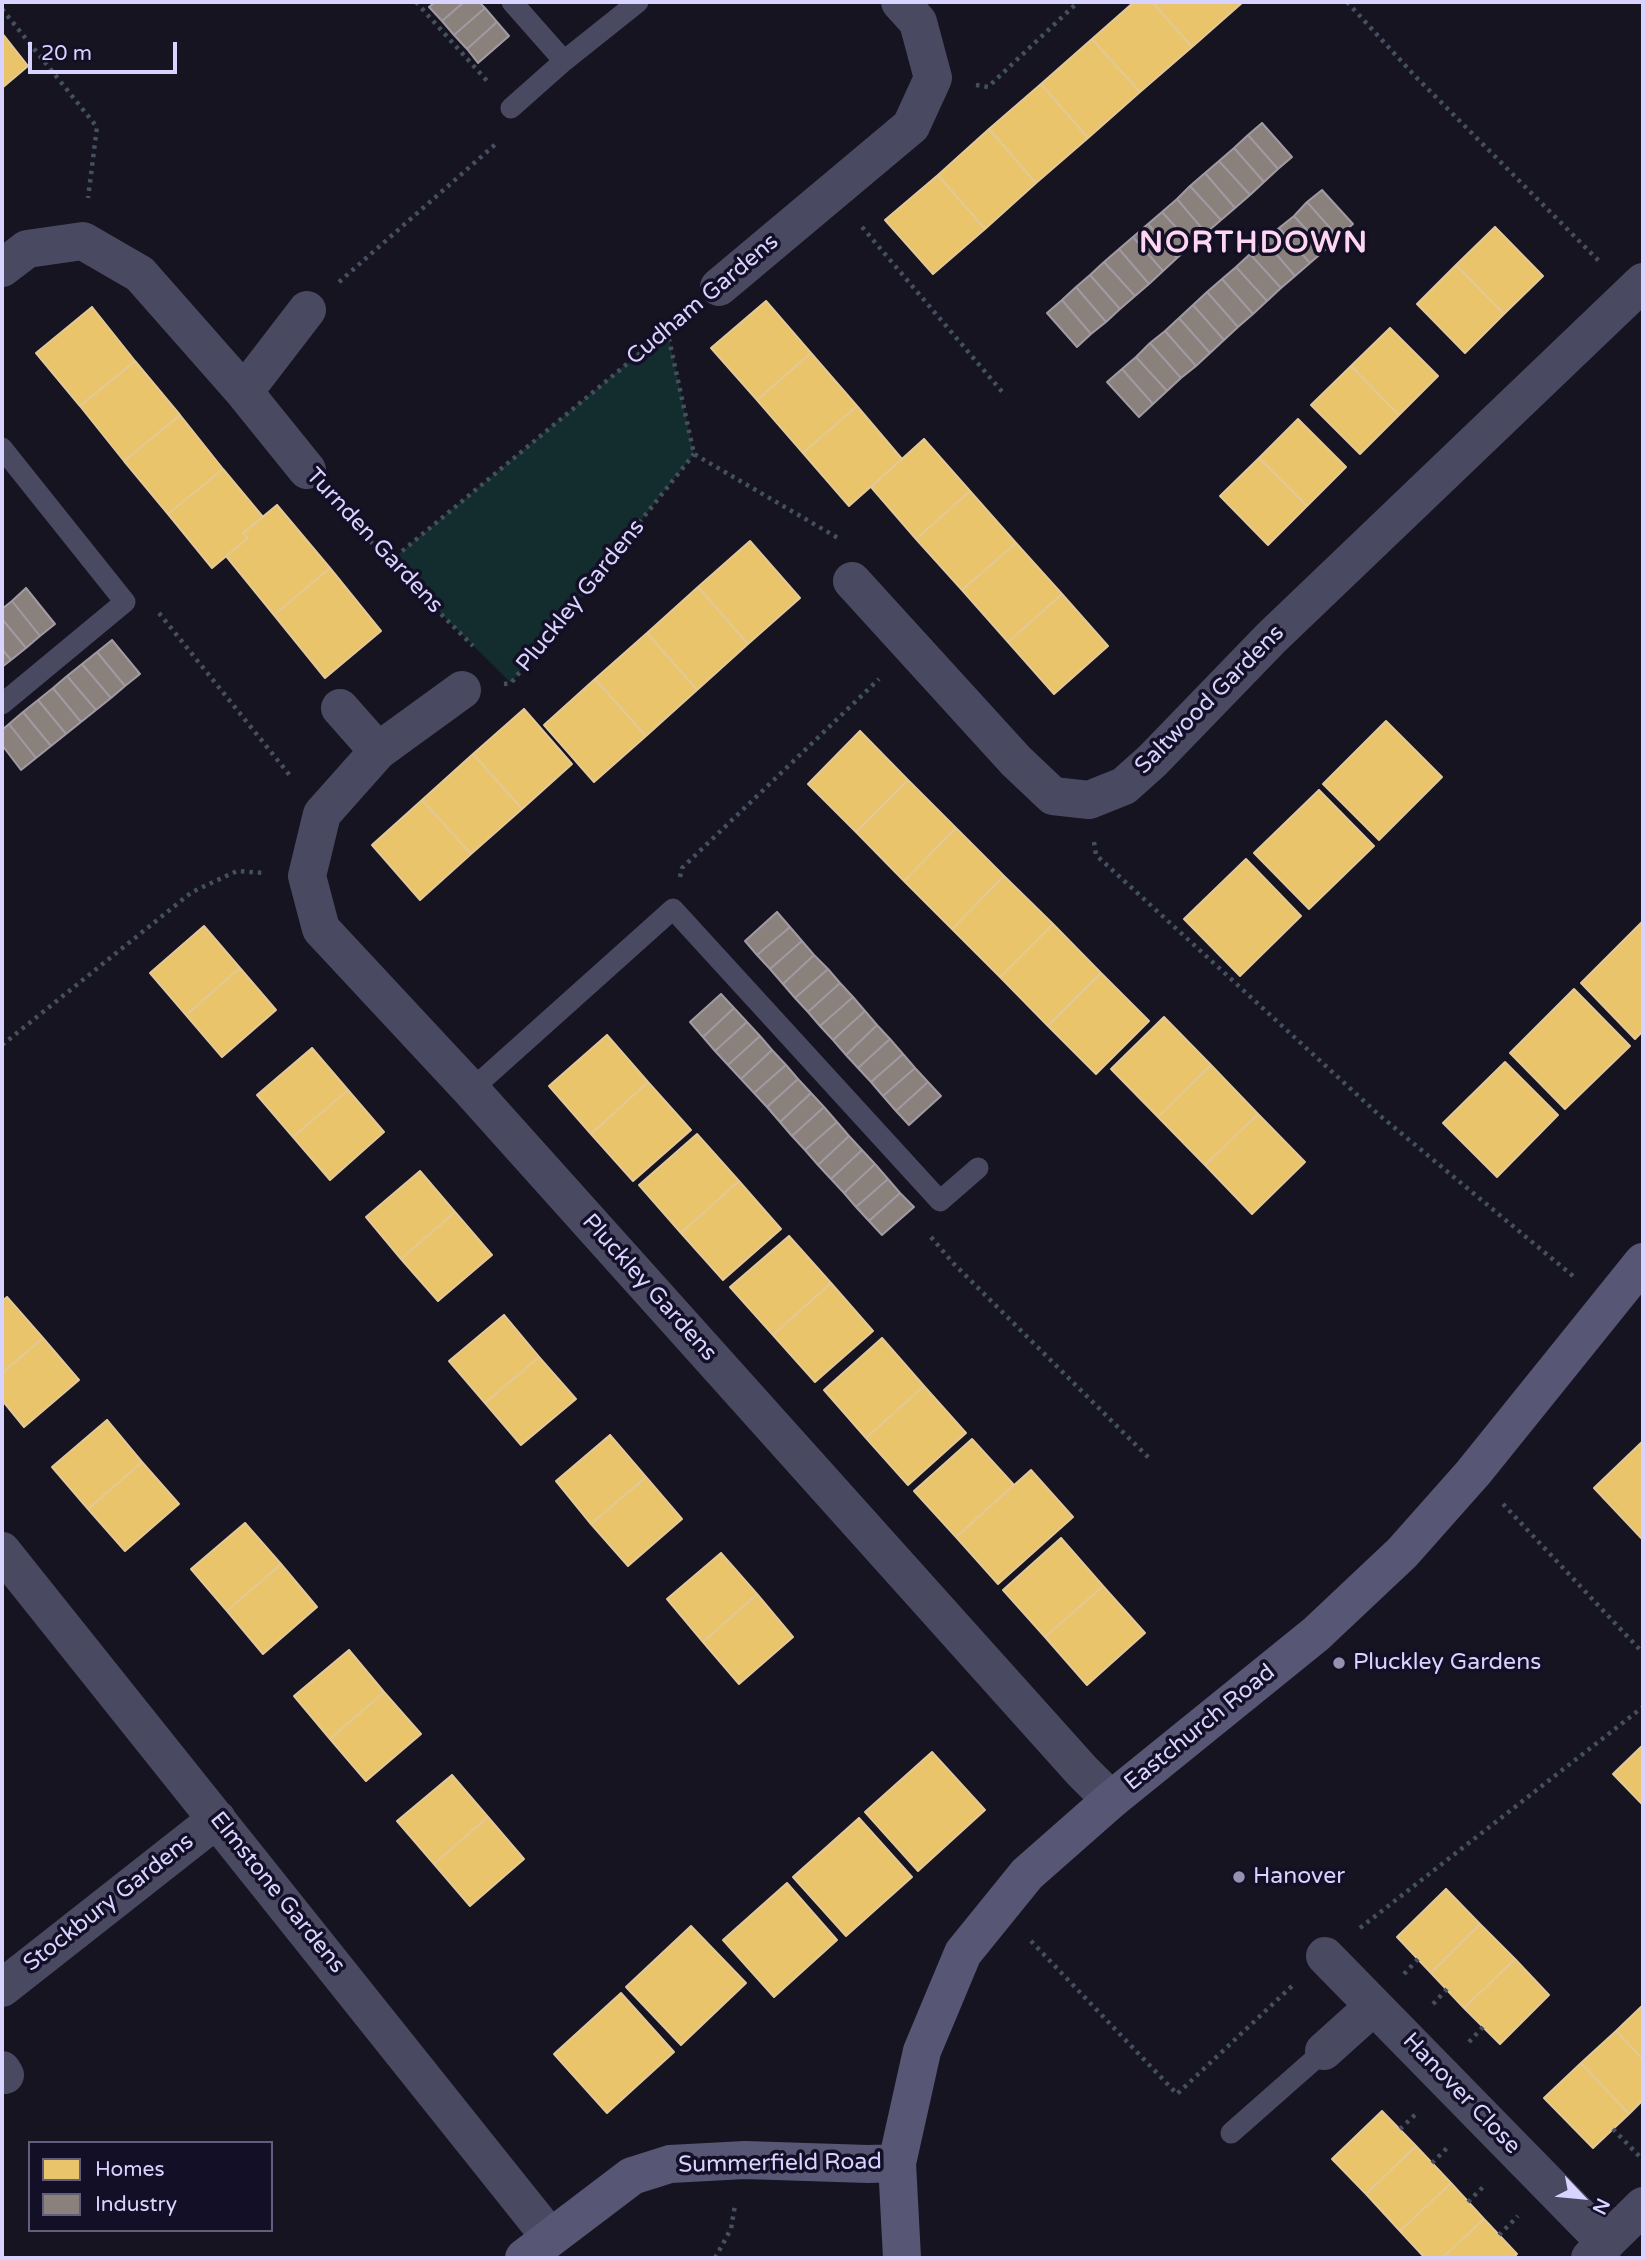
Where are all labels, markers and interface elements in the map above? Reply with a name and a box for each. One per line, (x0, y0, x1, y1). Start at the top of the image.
scale bar (32, 28, 180, 72)
text: 20 m (41, 41, 92, 66)
district label: NORTHDOWN (1140, 226, 1368, 262)
street label: Cudham Gardens (621, 228, 785, 372)
street label: Turnden Gardens (300, 463, 448, 619)
street label: Pluckley Gardens (511, 514, 651, 678)
street label: Saltwood Gardens (1130, 620, 1290, 780)
street label: Pluckley Gardens (576, 1209, 722, 1367)
place label: Pluckley Gardens (1353, 1649, 1541, 1677)
marker: Pluckley Gardens (1331, 1655, 1347, 1671)
street label: Eastchurch Road (1119, 1659, 1281, 1797)
street label: Elmstone Gardens (204, 1807, 350, 1979)
street label: Stockbury Gardens (19, 1828, 199, 1978)
place label: Hanover (1253, 1863, 1345, 1891)
marker: Hanover (1231, 1869, 1247, 1885)
street label: Hanover Close (1396, 2028, 1526, 2160)
legend (28, 2141, 273, 2232)
street label: Summerfield Road (678, 2148, 882, 2180)
text: Homes (95, 2157, 165, 2182)
north arrow (1547, 2162, 1617, 2232)
text: Industry (95, 2192, 177, 2217)
text: N (1588, 2195, 1614, 2218)

